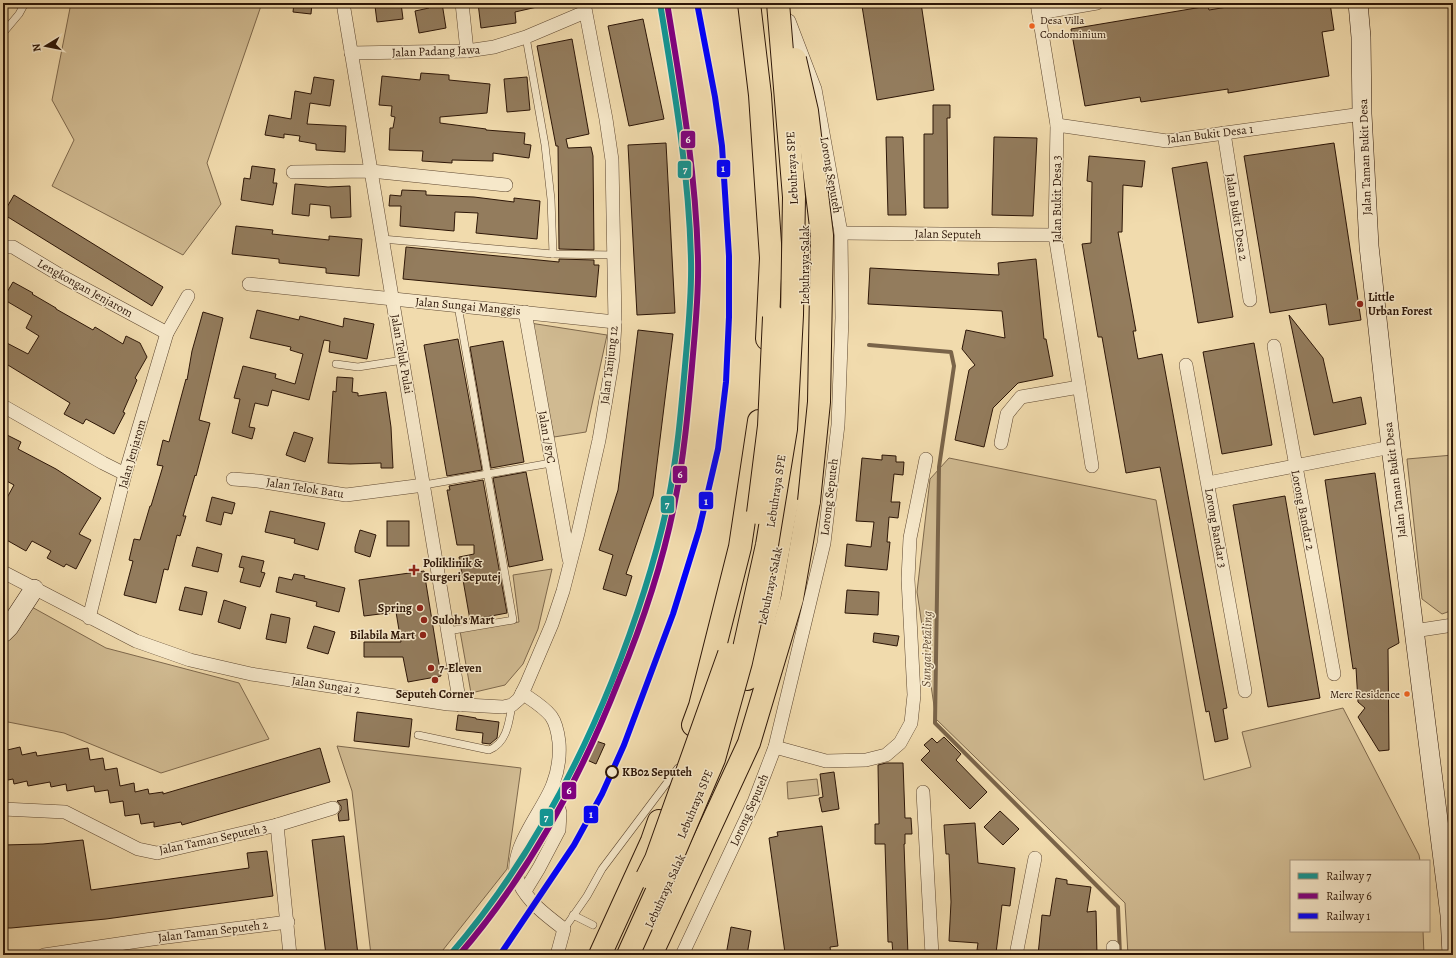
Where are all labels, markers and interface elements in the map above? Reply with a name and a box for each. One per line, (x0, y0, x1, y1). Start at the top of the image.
place label: Desa Villa Condominium (1040, 13, 1106, 42)
marker: Desa Villa Condominium (1027, 21, 1037, 31)
north arrow (26, 26, 66, 66)
street label: Jalan Padang Jawa (392, 41, 481, 61)
text: N (29, 42, 45, 53)
street label: Jalan Taman Bukit Desa (1355, 98, 1375, 215)
street label: Jalan Bukit Desa 1 (1166, 121, 1254, 147)
line badge: 6 (680, 130, 696, 149)
street label: Lebuhraya SPE (782, 131, 802, 205)
text: 6 (685, 132, 691, 147)
street label: Lorong Seputeh (816, 135, 846, 215)
street label: Jalan Bukit Desa 3 (1049, 155, 1065, 243)
line badge: 1 (716, 159, 731, 178)
line badge: 7 (677, 160, 692, 179)
text: 1 (721, 161, 725, 176)
text: 7 (683, 162, 688, 177)
street label: Jalan Bukit Desa 2 (1222, 172, 1252, 262)
street label: Lebuhraya Salak (797, 225, 813, 305)
street label: Jalan Seputeh (915, 225, 982, 243)
street label: Lengkongan Jenjarom (34, 255, 136, 321)
place label: Little Urban Forest (1368, 289, 1433, 319)
street label: Jalan Sungai Manggis (415, 293, 522, 319)
marker: Little Urban Forest (1355, 299, 1365, 309)
street label: Jalan Teluk Pulai (387, 313, 417, 395)
street label: Jalan Tanjung 12 (596, 325, 622, 405)
street label: Jalan 1/87C (535, 409, 559, 465)
street label: Jalan Jenjarom (115, 418, 149, 490)
street label: Jalan Taman Bukit Desa (1380, 421, 1410, 539)
street label: Lebuhraya SPE (762, 453, 790, 529)
street label: Lorong Seputeh (816, 457, 842, 536)
line badge: 6 (672, 465, 688, 484)
text: 6 (677, 467, 683, 482)
street label: Lorong Bandar 2 (1287, 468, 1319, 552)
street label: Jalan Telok Batu (265, 474, 345, 502)
street label: Lorong Bandar 3 (1201, 487, 1231, 569)
line badge: 1 (698, 491, 714, 510)
text: 1 (704, 494, 708, 509)
line badge: 7 (660, 495, 675, 514)
text: 7 (665, 497, 670, 512)
street label: Lebuhraya Salak (754, 545, 786, 627)
place label: Poliklinik & Surgeri Seputej (423, 555, 501, 585)
marker: Poliklinik & Surgeri Seputej (408, 564, 420, 576)
place label: Spring (378, 600, 413, 616)
marker: Spring (415, 603, 425, 613)
water label: Sungai Petaling (917, 611, 936, 687)
place label: Suloh’s Mart (432, 612, 494, 628)
marker: Suloh’s Mart (419, 615, 429, 625)
place label: Bilabila Mart (350, 627, 415, 643)
marker: Bilabila Mart (418, 630, 428, 640)
place label: 7-Eleven (439, 660, 482, 676)
marker: 7-Eleven (426, 663, 436, 673)
street label: Jalan Sungai 2 (291, 672, 362, 698)
marker: Seputeh Corner (430, 675, 440, 685)
place label: Seputeh Corner (396, 686, 474, 702)
place label: Merc Residence (1330, 687, 1400, 702)
marker: Merc Residence (1402, 689, 1412, 699)
place label: KB02 Seputeh (622, 764, 693, 780)
marker: KB02 Seputeh (605, 765, 619, 779)
street label: Lebuhraya SPE (673, 767, 717, 841)
street label: Lorong Seputeh (726, 771, 772, 849)
line badge: 6 (561, 781, 577, 800)
text: 6 (566, 783, 572, 798)
line badge: 1 (583, 805, 599, 824)
text: 1 (589, 807, 593, 822)
line badge: 7 (539, 808, 554, 827)
text: 7 (544, 810, 549, 825)
street label: Jalan Taman Seputeh 3 (157, 820, 269, 858)
street label: Lebuhraya Salak (641, 852, 689, 930)
legend (1290, 860, 1430, 932)
text: Railway 7 (1326, 868, 1372, 884)
text: Railway 6 (1326, 888, 1372, 904)
text: Railway 1 (1326, 908, 1370, 924)
street label: Jalan Taman Seputeh 2 (157, 916, 269, 946)

